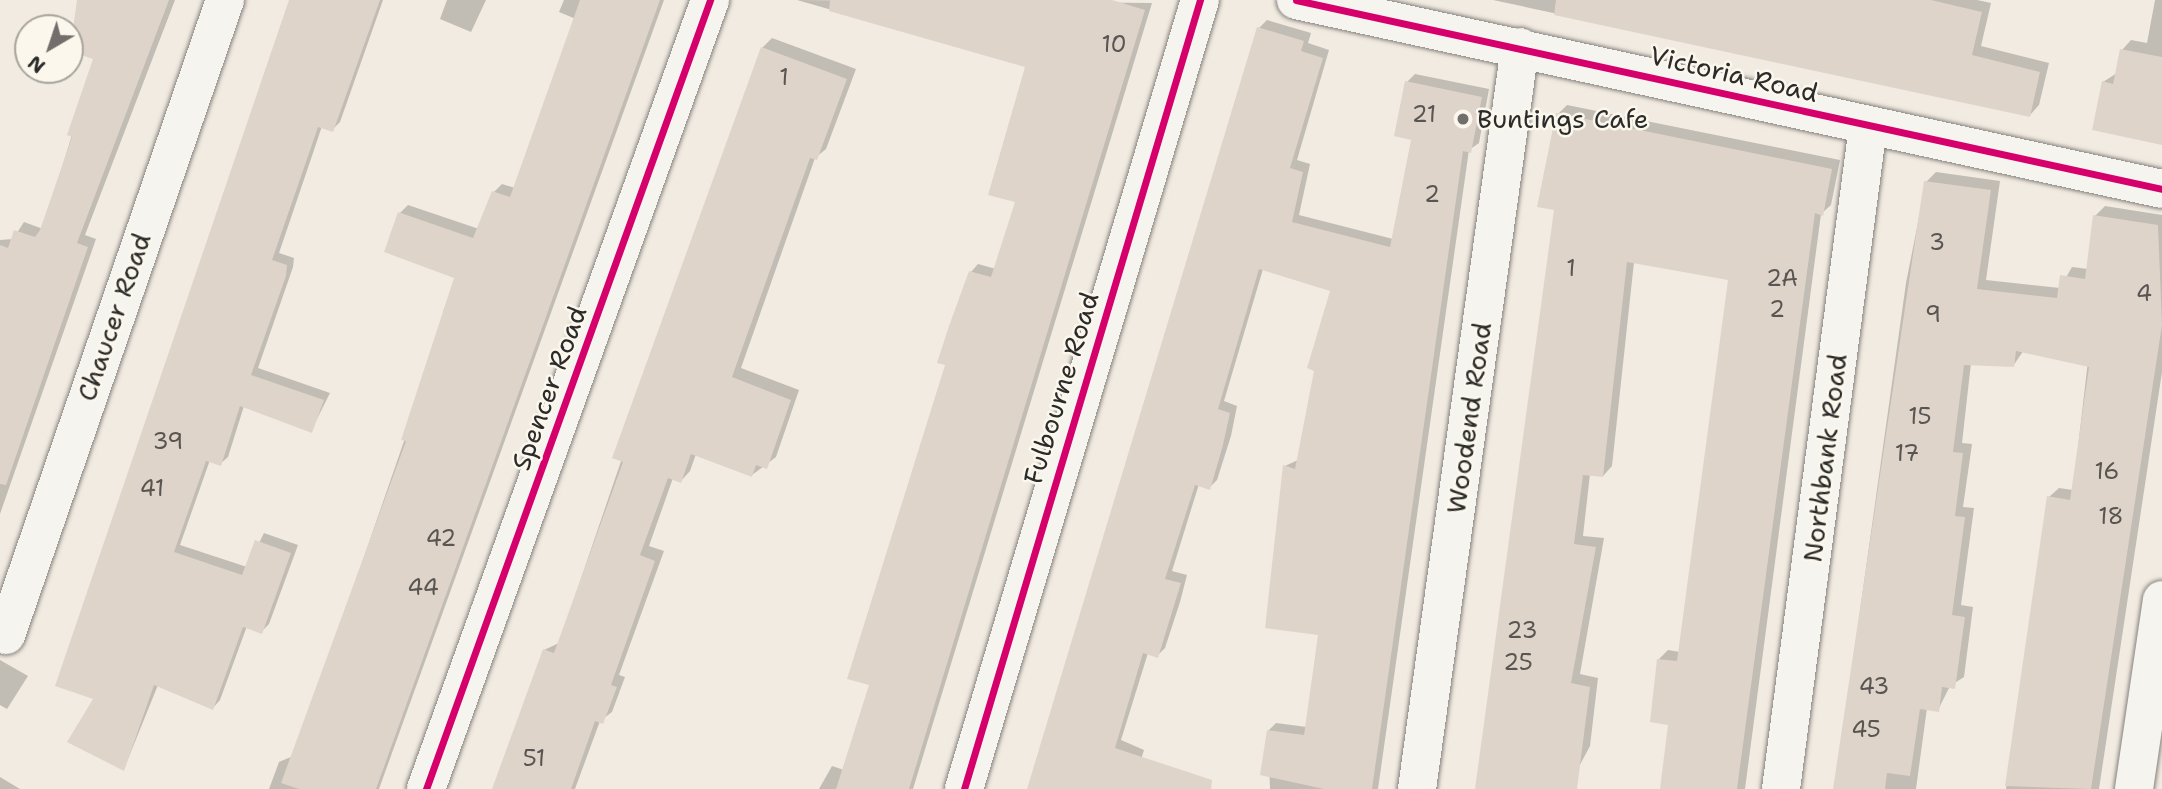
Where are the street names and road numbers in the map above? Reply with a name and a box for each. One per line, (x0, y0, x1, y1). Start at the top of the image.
street label: Victoria Road (1647, 40, 1821, 108)
street label: Chaucer Road (71, 229, 157, 405)
street label: Fulbourne Road (1017, 288, 1105, 488)
street label: Spencer Road (505, 302, 593, 474)
street label: Woodend Road (1440, 320, 1498, 516)
street label: Northbank Road (1797, 352, 1853, 564)

